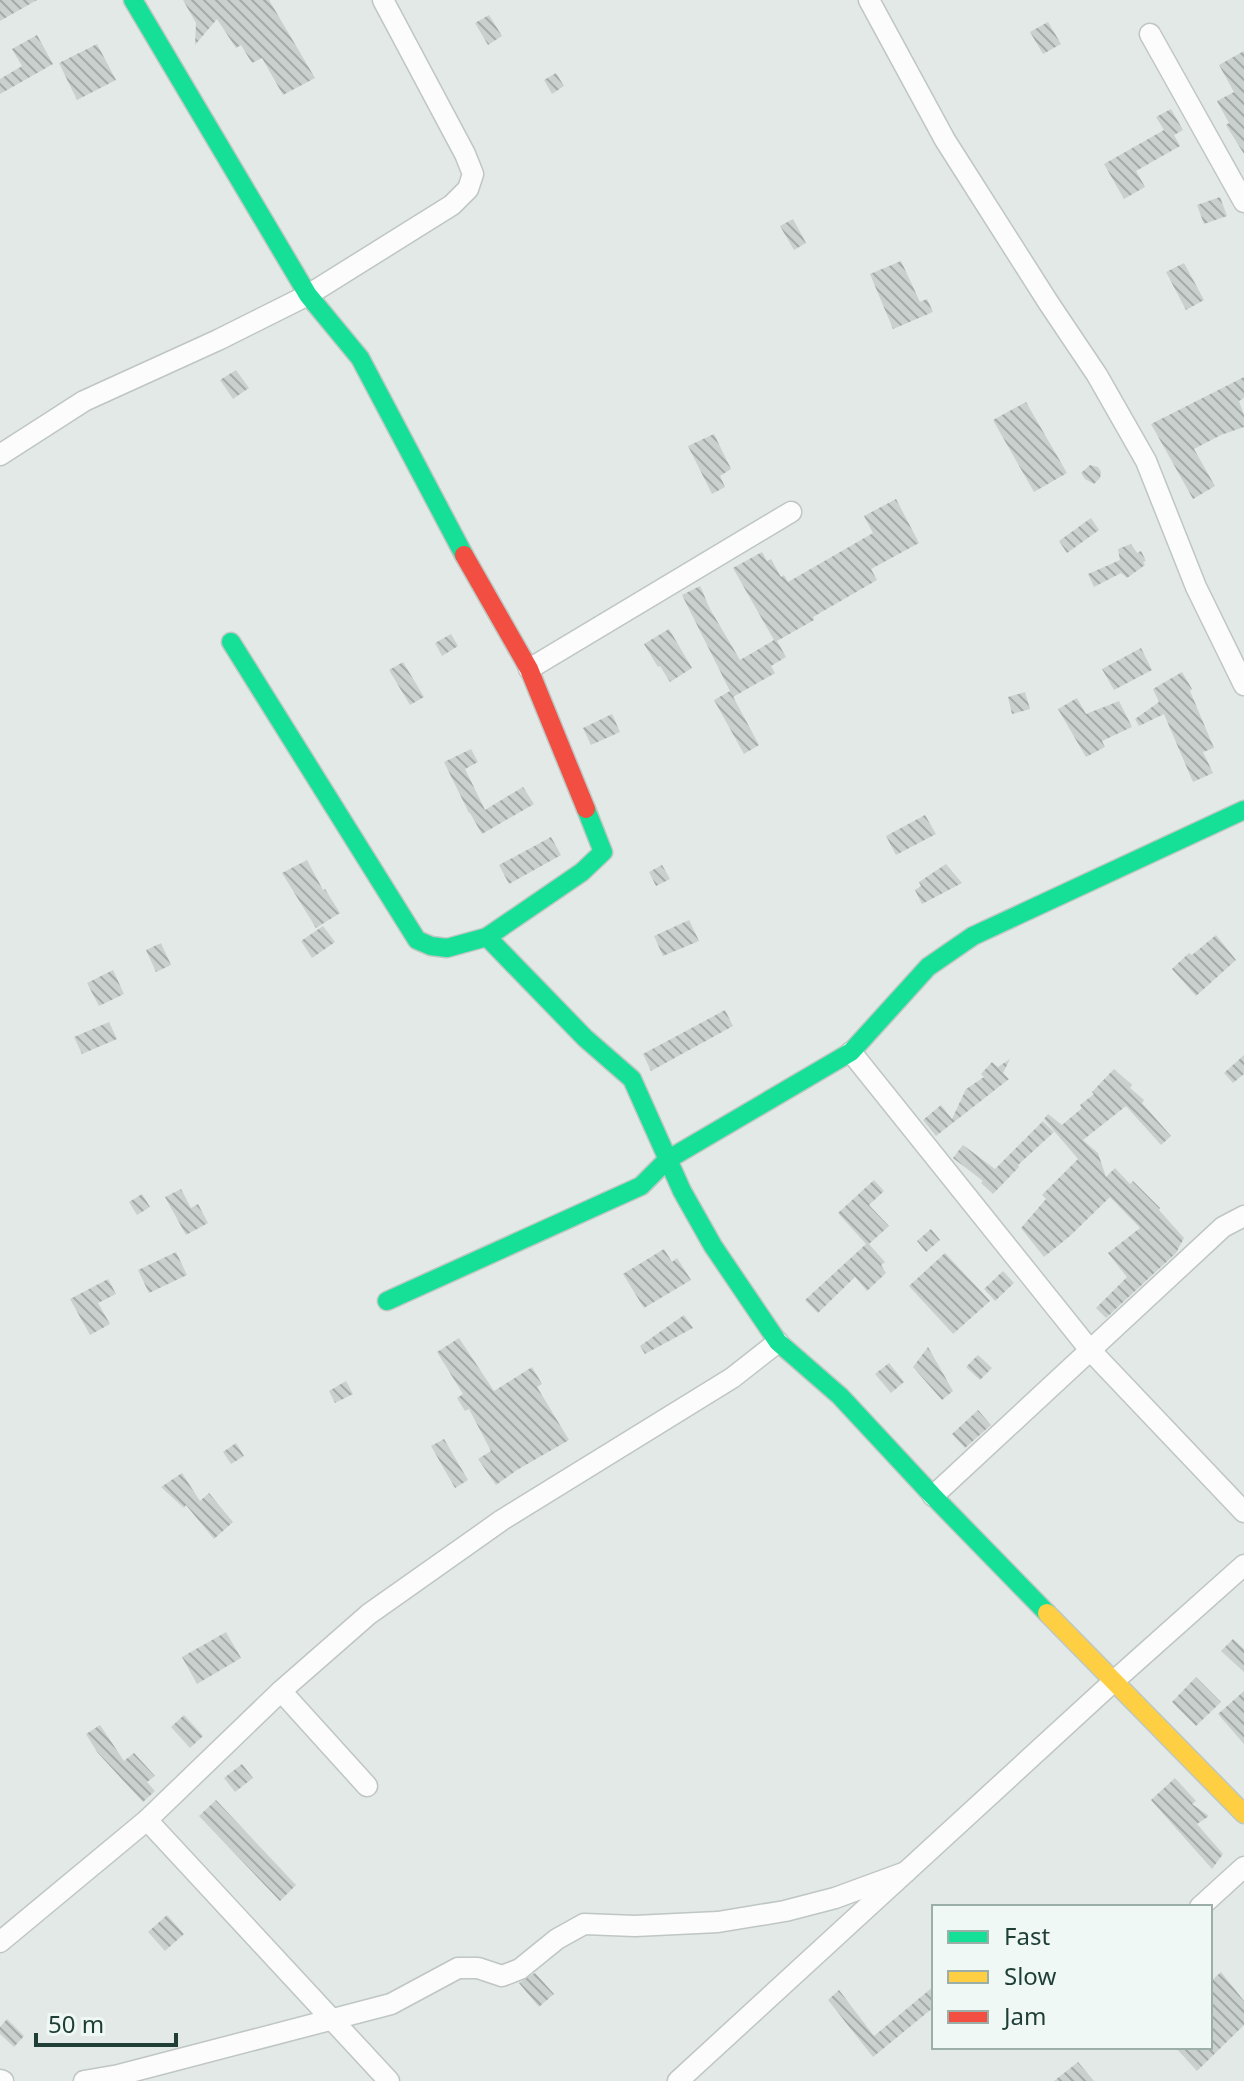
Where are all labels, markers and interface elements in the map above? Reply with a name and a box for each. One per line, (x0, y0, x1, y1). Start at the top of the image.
legend (932, 1905, 1212, 2049)
text: Fast (1004, 1919, 1050, 1952)
text: Slow (1004, 1959, 1056, 1992)
scale bar (36, 1997, 176, 2047)
text: Jam (1002, 1999, 1046, 2032)
text: 50 m (48, 2007, 104, 2040)

